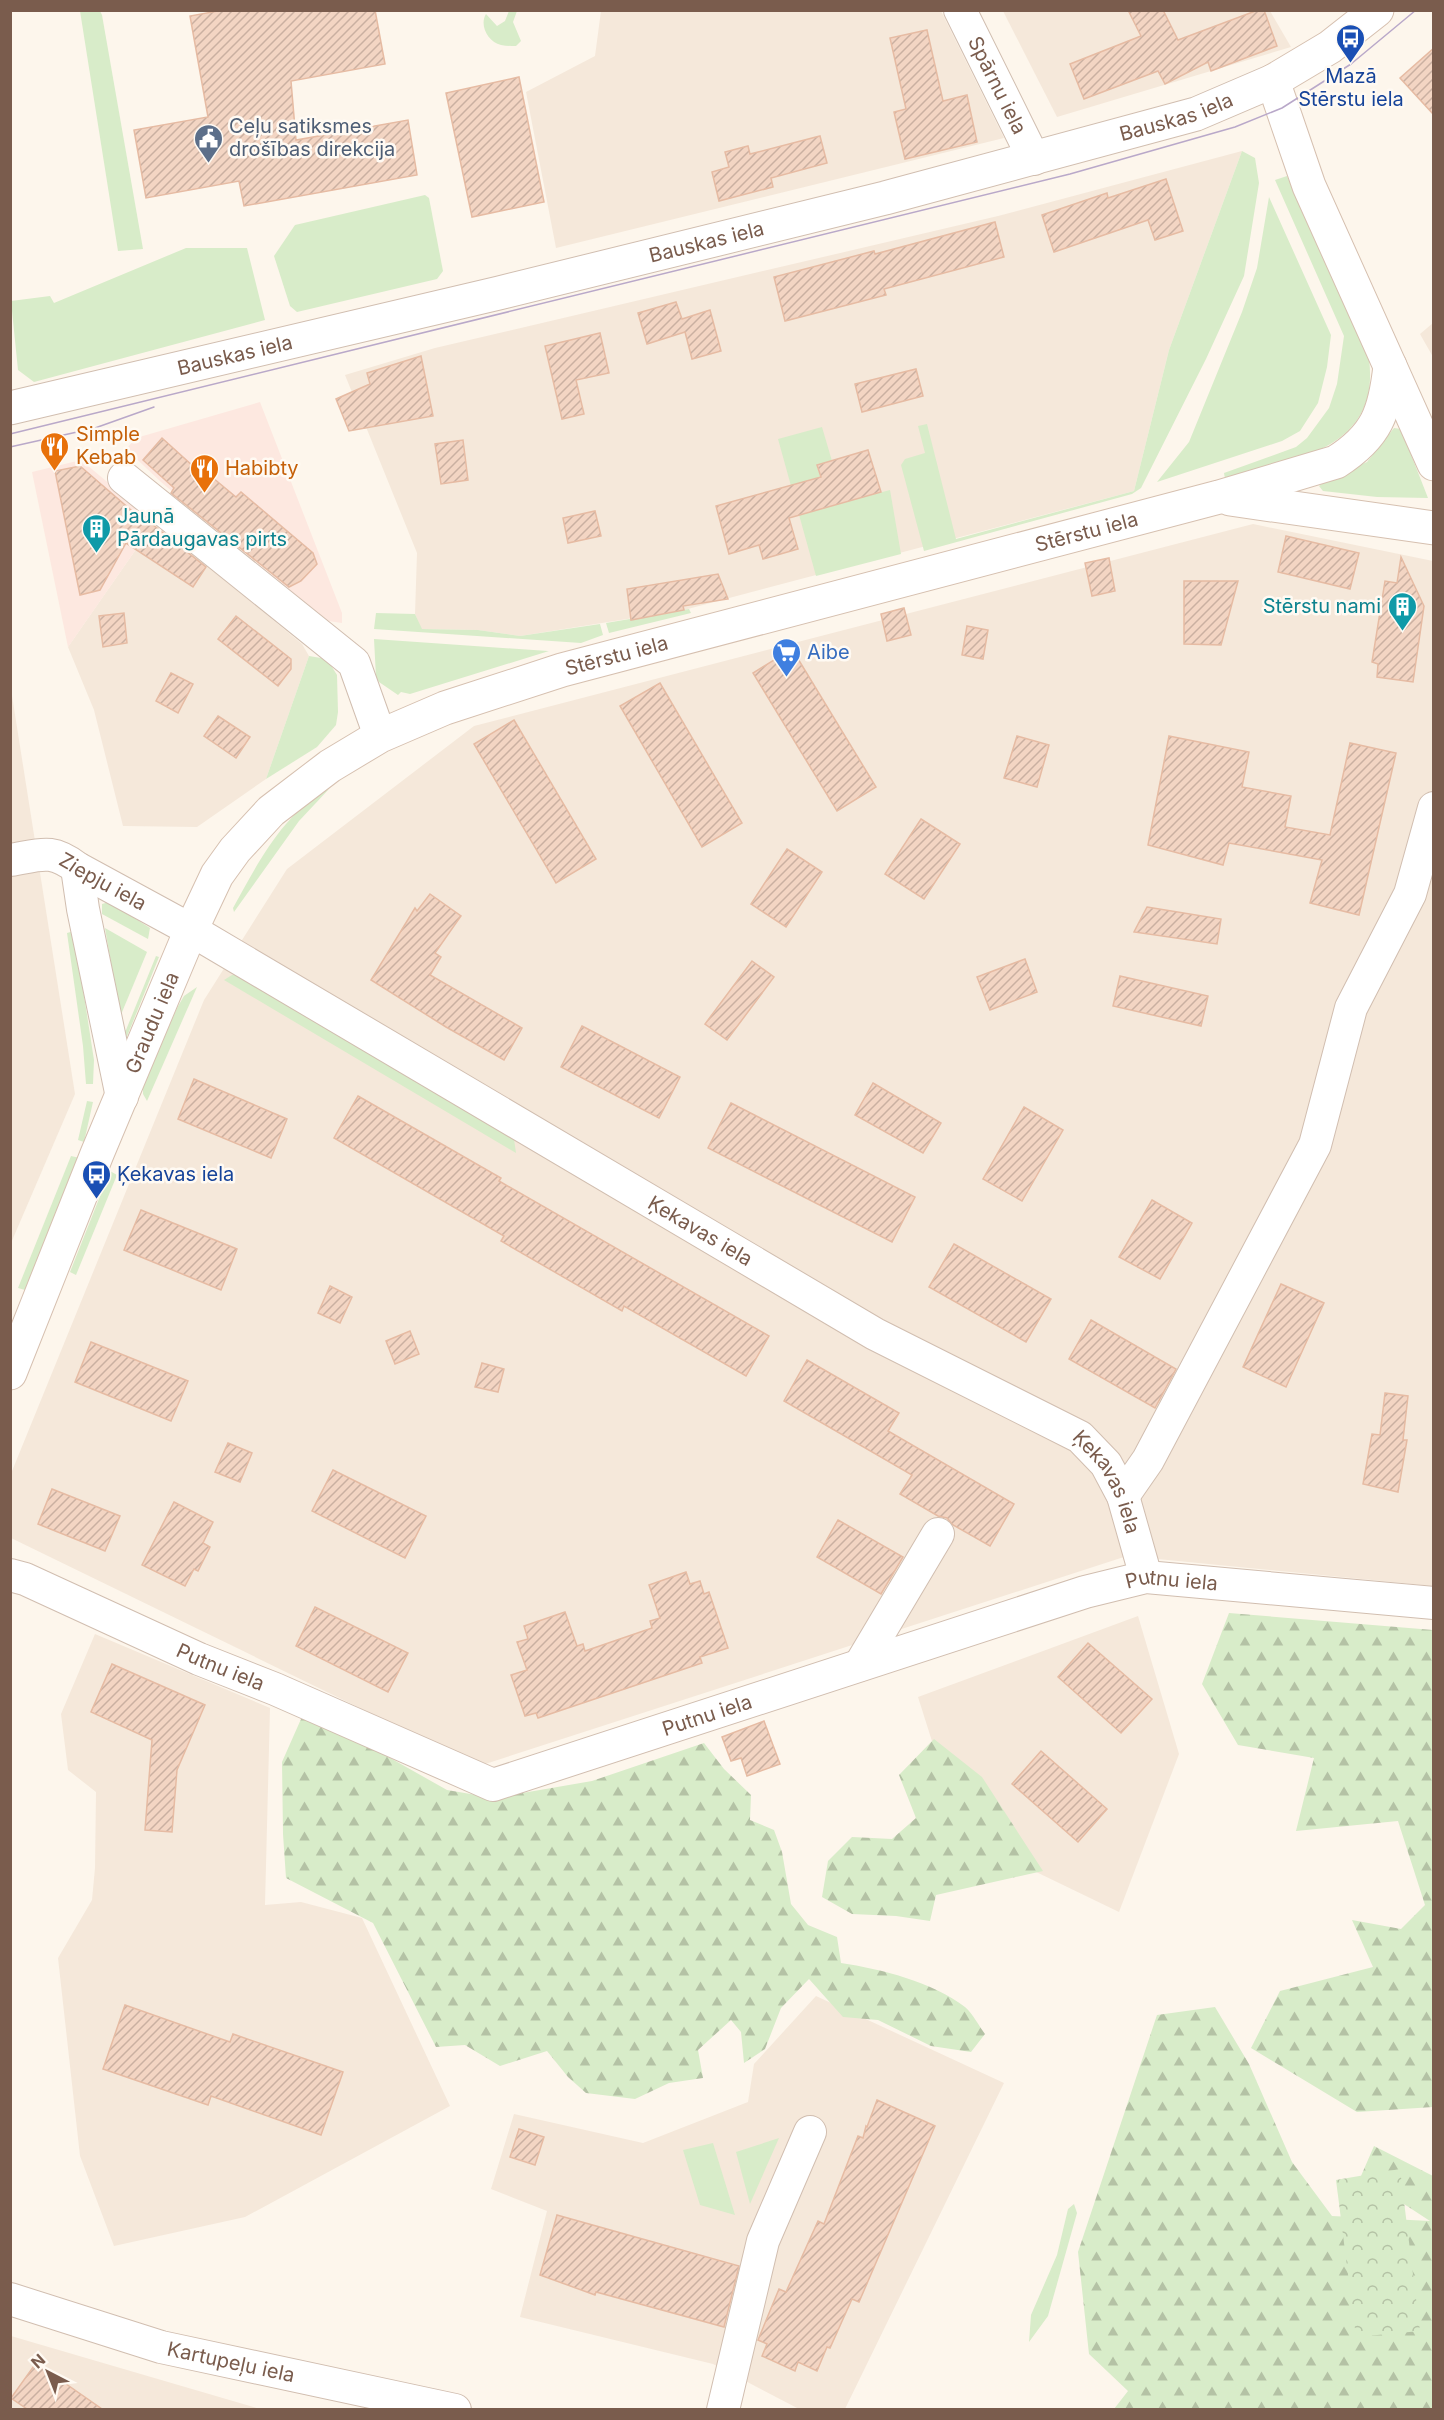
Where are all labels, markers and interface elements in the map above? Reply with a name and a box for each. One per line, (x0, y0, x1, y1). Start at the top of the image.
bus stop icon: Mazā Stērstu iela (1335, 22, 1367, 64)
street label: Spārnu iela (963, 32, 1032, 138)
place label: Mazā Stērstu iela (1298, 64, 1404, 111)
street label: Bauskas iela (1117, 88, 1236, 146)
place label: Ceļu satiksmes drošības direkcija (229, 114, 395, 161)
public building icon: Ceļu satiksmes drošības direkcija (192, 122, 224, 164)
street label: Bauskas iela (646, 216, 766, 268)
street label: Bauskas iela (175, 330, 295, 380)
place label: Simple Kebab (76, 422, 140, 469)
restaurant icon: Simple Kebab (39, 430, 71, 472)
restaurant icon: Habibty (188, 452, 220, 494)
place label: Habibty (225, 456, 299, 480)
place label: Jaunā Pārdaugavas pirts (117, 504, 287, 551)
street label: Stērstu iela (1032, 507, 1141, 557)
building icon: Jaunā Pārdaugavas pirts (80, 512, 112, 554)
building icon: Stērstu nami (1386, 590, 1418, 632)
place label: Stērstu nami (1263, 594, 1381, 618)
street label: Stērstu iela (562, 631, 671, 681)
supermarket icon: Aibe (770, 636, 802, 678)
place label: Aibe (807, 640, 850, 664)
street label: Ziepju iela (55, 847, 151, 915)
street label: Graudu iela (120, 968, 184, 1077)
bus stop icon: Ķekavas iela (80, 1158, 112, 1200)
place label: Ķekavas iela (117, 1162, 234, 1186)
street label: Ķekavas iela (644, 1191, 757, 1271)
street label: Ķekavas iela (1068, 1425, 1145, 1536)
street label: Putnu iela (1123, 1564, 1219, 1595)
street label: Putnu iela (173, 1638, 268, 1696)
street label: Putnu iela (659, 1689, 755, 1741)
street label: Kartupeļu iela (165, 2337, 297, 2387)
north arrow (18, 2342, 78, 2402)
text: N (27, 2349, 49, 2372)

